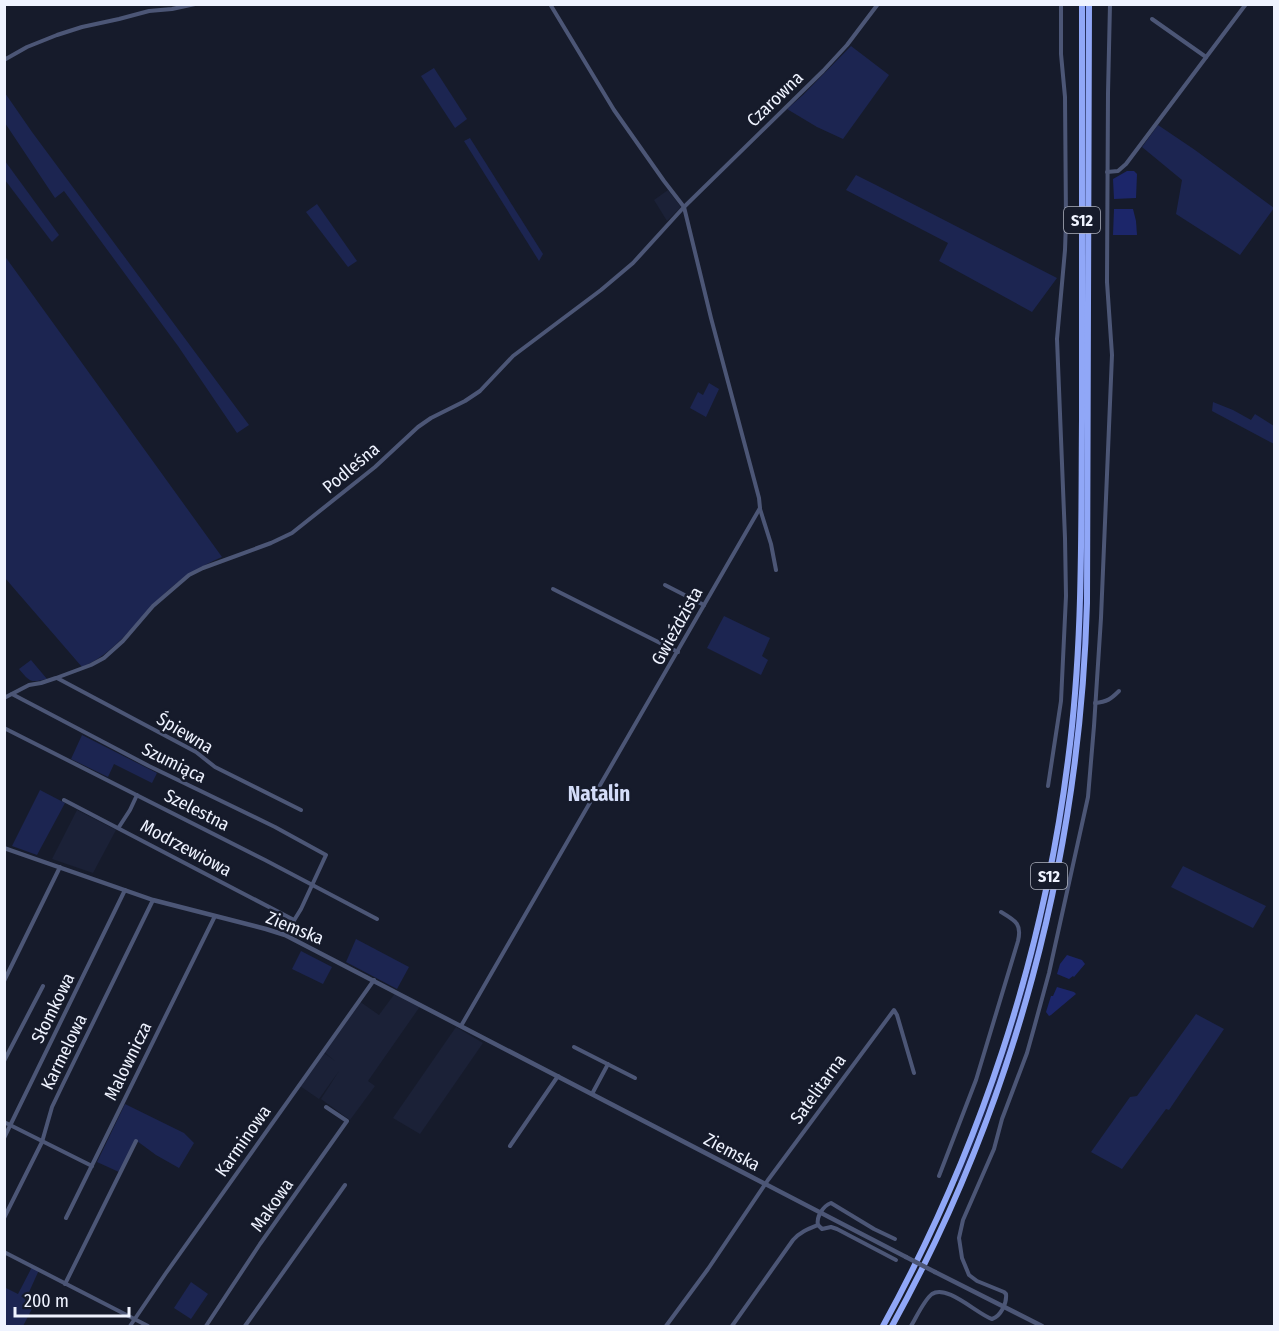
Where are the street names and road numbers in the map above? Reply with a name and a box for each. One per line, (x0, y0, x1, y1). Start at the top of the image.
street label: Czarowna (742, 67, 808, 131)
road number: S12 (1064, 207, 1100, 233)
street label: Podleśna (318, 438, 384, 498)
street label: Gwieździsta (647, 583, 708, 669)
street label: Śpiewna (153, 708, 217, 758)
street label: Szumiąca (138, 738, 210, 788)
street label: Szelestna (161, 784, 233, 836)
street label: Modrzewiowa (137, 815, 235, 881)
road number: S12 (1031, 863, 1067, 889)
street label: Ziemska (263, 906, 327, 950)
street label: Słomkowa (27, 969, 79, 1047)
street label: Karmelowa (36, 1010, 92, 1094)
street label: Malownicza (100, 1018, 157, 1104)
street label: Satelitarna (785, 1050, 851, 1128)
street label: Karminowa (210, 1101, 276, 1181)
street label: Ziemska (700, 1128, 764, 1176)
street label: Makowa (246, 1174, 298, 1236)

